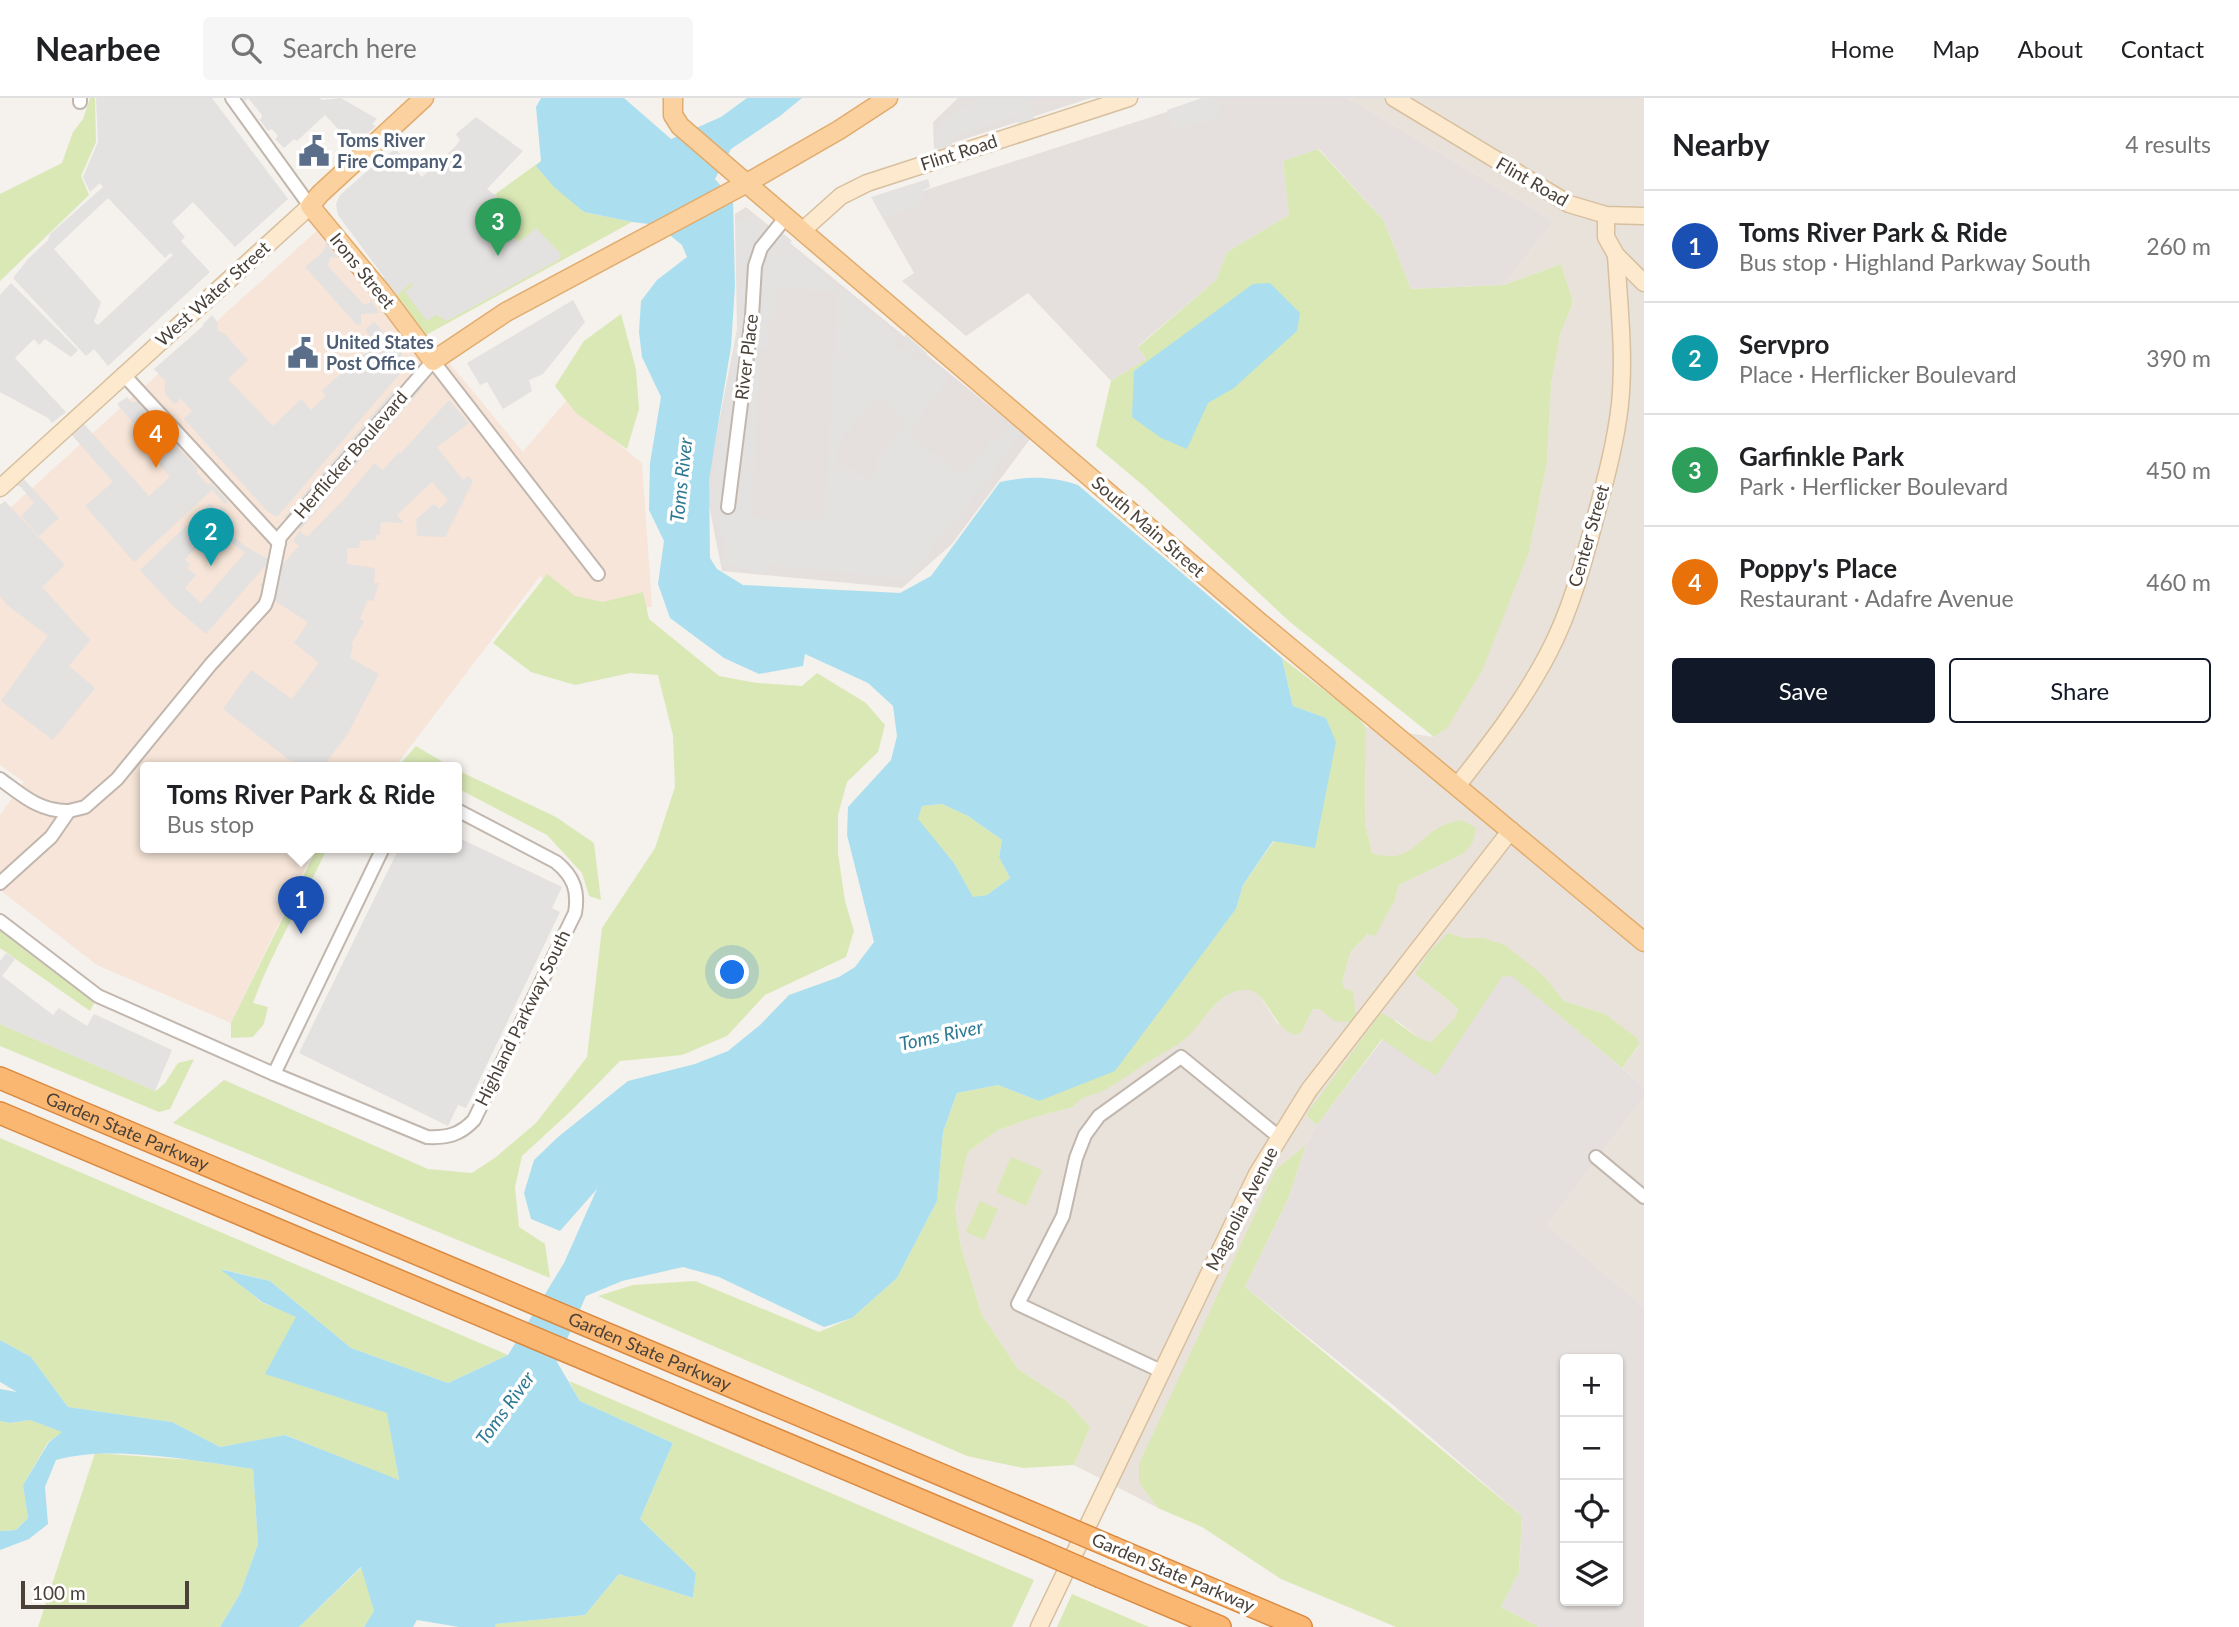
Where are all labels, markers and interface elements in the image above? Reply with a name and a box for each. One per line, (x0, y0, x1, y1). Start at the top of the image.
search box (203, 17, 693, 80)
text: Nearbee (35, 28, 161, 68)
icon: search (227, 29, 265, 67)
text: Search here (283, 32, 417, 64)
text: Home (1830, 34, 1894, 63)
text: Map (1932, 34, 1980, 63)
text: About (2018, 34, 2083, 63)
text: Contact (2121, 34, 2204, 63)
text: Nearby (1672, 126, 1770, 162)
place label: Toms River Fire Company 2 (337, 129, 462, 172)
street label: Flint Road (917, 129, 1000, 175)
text: 4 results (2125, 130, 2211, 158)
public building icon: Toms River Fire Company 2 (297, 134, 331, 168)
street label: Flint Road (1493, 152, 1572, 211)
pin: 3 (475, 198, 521, 256)
text: Toms River Park & Ride (1739, 216, 2007, 248)
street label: Irons Street (326, 228, 400, 313)
text: 1 (1688, 232, 1702, 260)
text: 260 m (2146, 232, 2211, 260)
street label: West Water Street (151, 236, 274, 350)
text: Bus stop · Highland Parkway South (1739, 248, 2091, 276)
street label: River Place (730, 313, 762, 401)
text: Servpro (1739, 328, 1830, 360)
place label: United States Post Office (326, 331, 434, 374)
public building icon: United States Post Office (286, 336, 320, 370)
text: 2 (1688, 344, 1702, 372)
text: 390 m (2146, 344, 2211, 372)
text: Place · Herflicker Boulevard (1739, 360, 2017, 388)
street label: Herflicker Boulevard (289, 386, 412, 523)
pin: 4 (133, 410, 179, 468)
water label: Toms River (665, 436, 696, 523)
text: Garfinkle Park (1739, 440, 1904, 472)
text: 3 (1688, 456, 1702, 484)
text: 450 m (2146, 456, 2211, 484)
street label: South Main Street (1088, 471, 1210, 582)
text: Park · Herflicker Boulevard (1739, 472, 2008, 500)
street label: Center Street (1563, 482, 1613, 589)
pin: 2 (188, 508, 234, 566)
text: Poppy's Place (1739, 552, 1897, 584)
text: 4 (1688, 568, 1702, 596)
text: 460 m (2146, 568, 2211, 596)
text: Restaurant · Adafre Avenue (1739, 584, 2014, 612)
button: Save (1672, 658, 1935, 723)
button: Share (1949, 658, 2211, 723)
popup (140, 762, 462, 853)
text: Toms River Park & Ride (167, 778, 435, 810)
text: Bus stop (167, 810, 254, 838)
pin: 1 (278, 876, 324, 934)
street label: Highland Parkway South (470, 926, 574, 1109)
your location (715, 955, 749, 989)
water label: Toms River (897, 1014, 985, 1055)
street label: Garden State Parkway (43, 1087, 213, 1175)
street label: Magnolia Avenue (1200, 1143, 1282, 1274)
street label: Garden State Parkway (565, 1307, 736, 1395)
map controls (1560, 1354, 1623, 1606)
button: + (1560, 1354, 1623, 1417)
water label: Toms River (470, 1366, 539, 1449)
button: − (1560, 1417, 1623, 1480)
button: locate (1560, 1480, 1623, 1543)
street label: Garden State Parkway (1089, 1528, 1259, 1617)
button: layers (1560, 1543, 1623, 1606)
scale bar (21, 1578, 189, 1610)
text: 100 m (32, 1581, 86, 1604)

